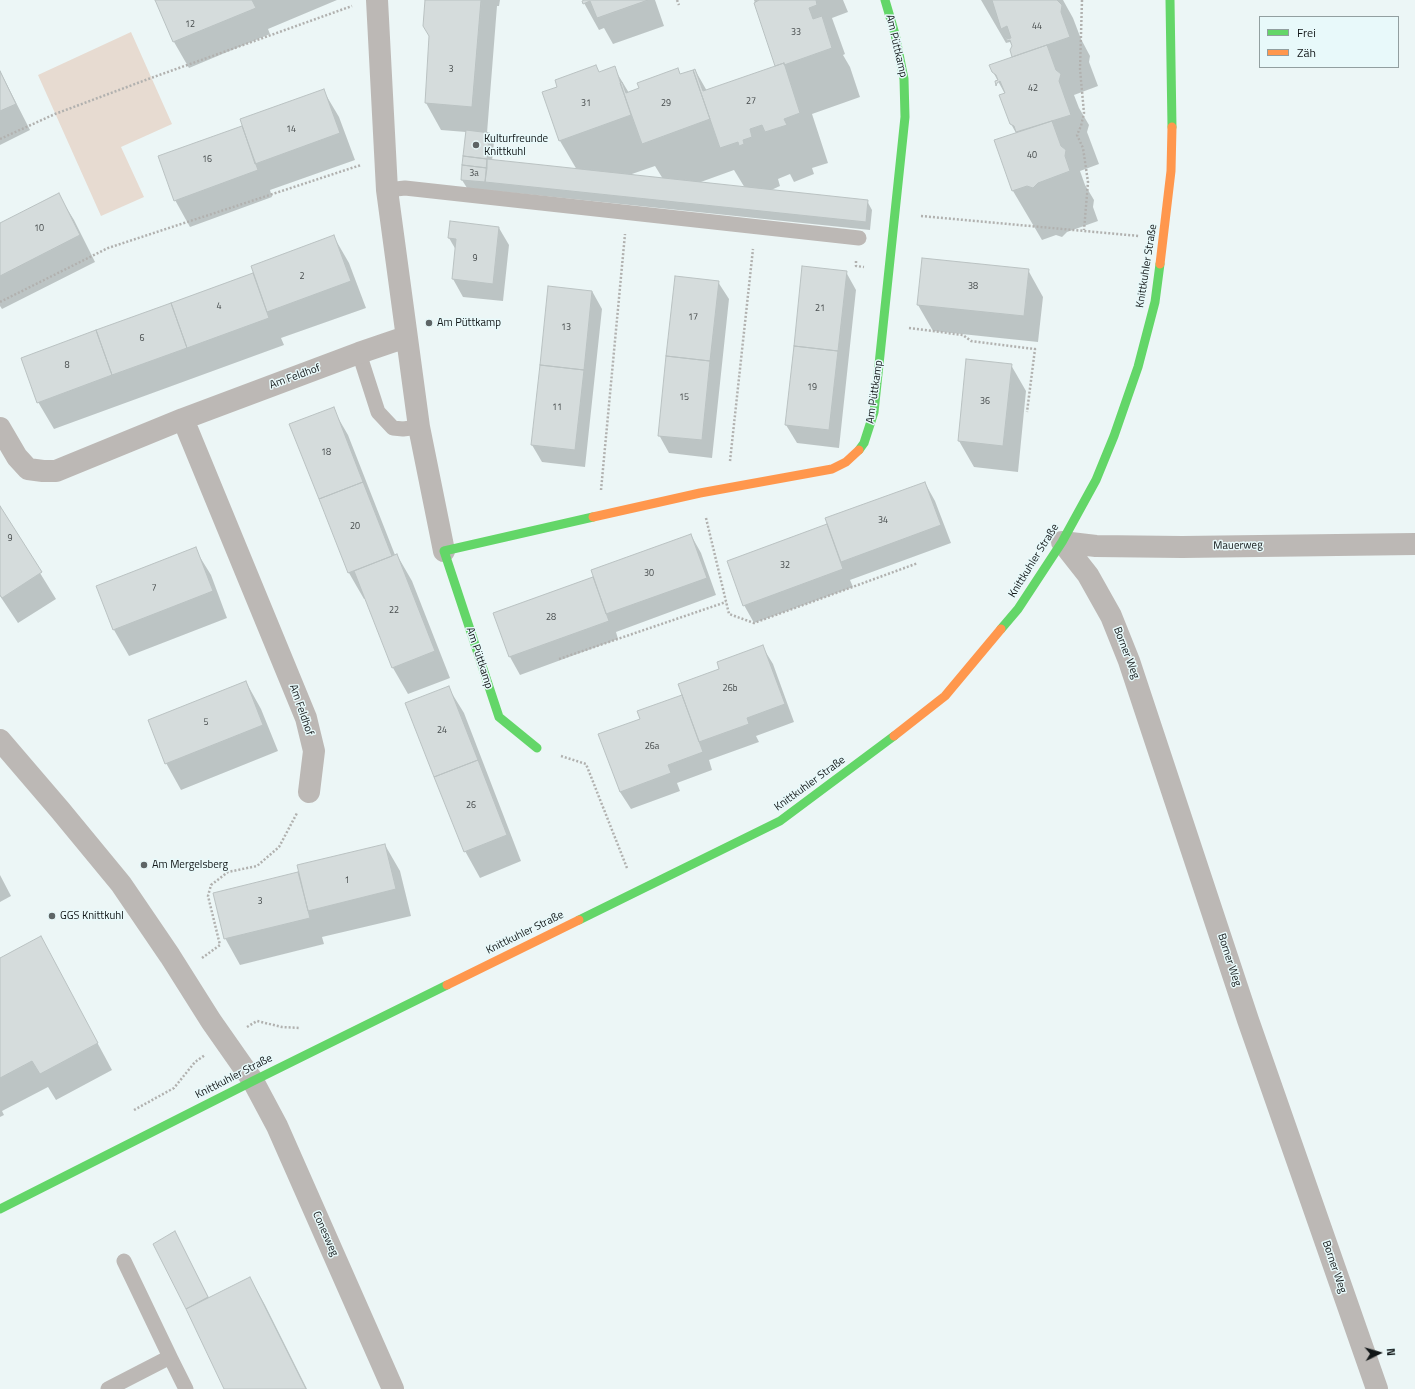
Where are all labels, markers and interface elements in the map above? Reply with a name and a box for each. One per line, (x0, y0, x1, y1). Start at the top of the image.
street label: Am Püttkamp (882, 13, 910, 79)
legend (1259, 16, 1399, 68)
house number: 12 (185, 20, 195, 30)
house number: 44 (1032, 22, 1042, 32)
text: Frei (1297, 23, 1316, 42)
house number: 33 (791, 28, 801, 38)
text: Zäh (1297, 43, 1316, 62)
house number: 3 (448, 65, 454, 75)
house number: 42 (1028, 84, 1038, 94)
house number: 27 (746, 97, 756, 107)
house number: 31 (581, 99, 591, 109)
house number: 29 (661, 99, 671, 109)
house number: 14 (286, 125, 296, 135)
place label: Kulturfreunde Knittkuhl (484, 132, 548, 158)
marker: Kulturfreunde Knittkuhl (471, 140, 481, 150)
house number: 40 (1027, 151, 1037, 161)
house number: 16 (202, 155, 212, 165)
house number: 3a (469, 169, 479, 179)
street label: Knittkuhler Straße (1134, 223, 1160, 309)
house number: 10 (34, 224, 44, 234)
house number: 9 (472, 254, 478, 264)
house number: 2 (299, 272, 305, 282)
house number: 38 (968, 282, 978, 292)
house number: 4 (216, 302, 222, 312)
house number: 21 (815, 304, 825, 314)
house number: 17 (688, 313, 698, 323)
place label: Am Püttkamp (437, 316, 501, 330)
marker: Am Püttkamp (424, 318, 434, 328)
house number: 13 (561, 323, 571, 333)
house number: 6 (139, 334, 145, 344)
street label: Am Püttkamp (864, 359, 886, 425)
house number: 8 (64, 361, 70, 371)
street label: Am Feldhof (268, 362, 322, 392)
house number: 19 (807, 383, 817, 393)
house number: 15 (679, 393, 689, 403)
house number: 36 (980, 397, 990, 407)
house number: 11 (552, 403, 562, 413)
house number: 18 (321, 448, 331, 458)
house number: 34 (878, 516, 888, 526)
house number: 20 (350, 522, 360, 532)
street label: Knittkuhler Straße (1006, 522, 1062, 600)
house number: 9 (7, 534, 13, 544)
street label: Mauerweg (1213, 539, 1263, 553)
house number: 32 (780, 561, 790, 571)
house number: 30 (644, 569, 654, 579)
house number: 7 (151, 584, 157, 594)
house number: 22 (389, 606, 399, 616)
house number: 28 (546, 613, 556, 623)
street label: Borner Weg (1110, 625, 1142, 681)
street label: Am Püttkamp (463, 626, 495, 690)
street label: Am Feldhof (286, 683, 316, 737)
house number: 26b (723, 684, 737, 694)
house number: 5 (203, 718, 209, 728)
house number: 24 (437, 726, 447, 736)
house number: 26a (645, 742, 659, 752)
street label: Knittkuhler Straße (772, 754, 848, 814)
house number: 26 (466, 801, 476, 811)
place label: Am Mergelsberg (152, 858, 228, 872)
marker: Am Mergelsberg (139, 860, 149, 870)
house number: 1 (344, 876, 350, 886)
house number: 3 (257, 897, 263, 907)
place label: GGS Knittkuhl (60, 909, 124, 923)
street label: Knittkuhler Straße (484, 909, 566, 957)
marker: GGS Knittkuhl (47, 911, 57, 921)
street label: Borner Weg (1214, 932, 1244, 988)
street label: Knittkuhler Straße (193, 1052, 275, 1102)
street label: Conesweg (309, 1210, 341, 1258)
street label: Borner Weg (1319, 1239, 1349, 1295)
north arrow (1359, 1333, 1399, 1373)
text: N (1383, 1347, 1399, 1356)

